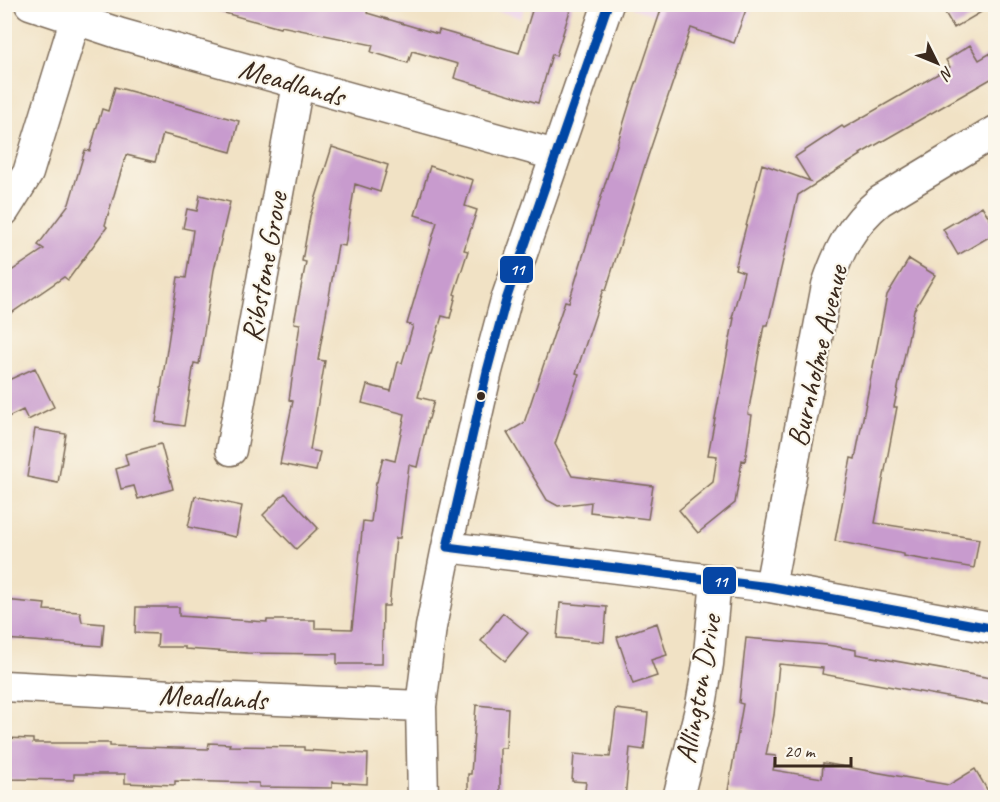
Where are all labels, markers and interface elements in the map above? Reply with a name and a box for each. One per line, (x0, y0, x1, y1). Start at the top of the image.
north arrow (907, 33, 967, 93)
street label: Meadlands (235, 49, 352, 116)
text: N (934, 62, 958, 85)
street label: Ribstone Grove (232, 187, 296, 345)
line badge: 11 (499, 255, 534, 284)
text: 11 (510, 260, 526, 280)
street label: Burnholme Avenue (778, 260, 857, 450)
unlabelled marker (475, 390, 487, 402)
line badge: 11 (702, 566, 737, 595)
text: 11 (713, 572, 729, 592)
street label: Allington Drive (666, 610, 730, 766)
street label: Meadlands (158, 675, 271, 719)
scale bar (775, 730, 852, 768)
text: 20 m (784, 740, 817, 762)

